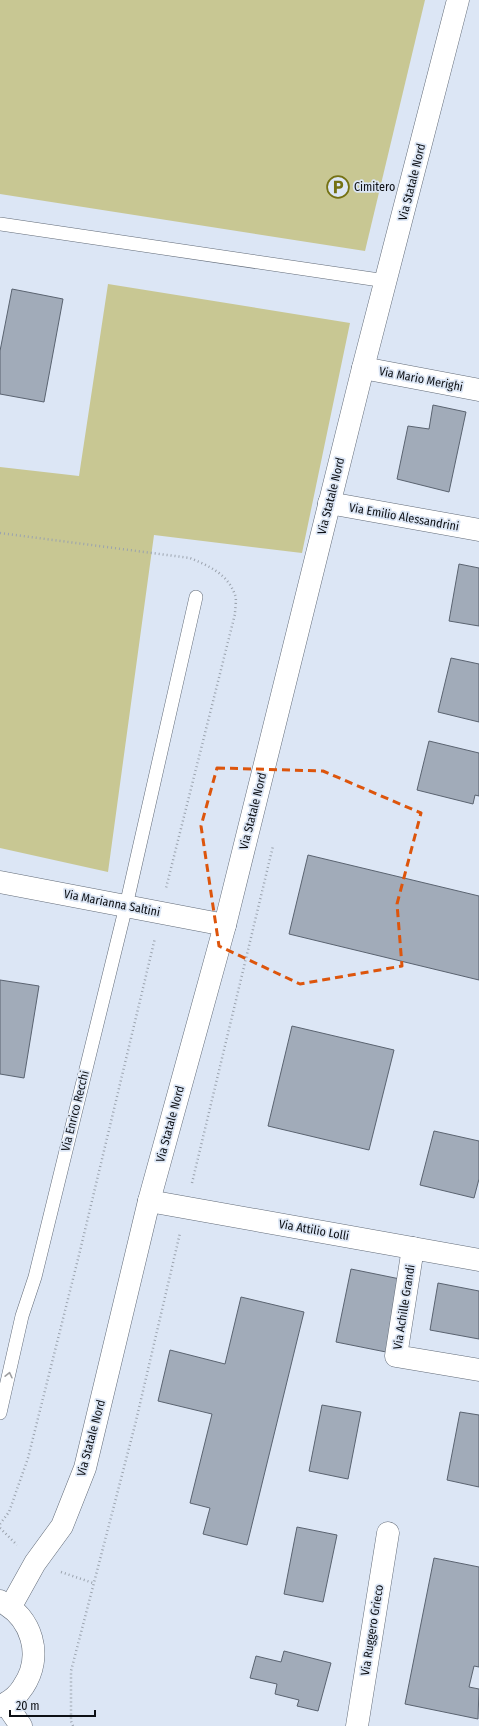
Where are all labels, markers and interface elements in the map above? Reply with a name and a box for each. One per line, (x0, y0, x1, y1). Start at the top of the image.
street label: Via Statale Nord (396, 142, 428, 222)
parking icon: Cimitero (325, 174, 351, 200)
place label: Cimitero (354, 180, 395, 194)
street label: Via Mario Merighi (378, 364, 464, 394)
street label: Via Statale Nord (315, 456, 347, 536)
street label: Via Emilio Alessandrini (348, 500, 460, 534)
street label: Via Statale Nord (237, 771, 269, 851)
street label: Via Marianna Saltini (63, 887, 161, 919)
street label: Via Enrico Recchi (58, 1069, 92, 1153)
street label: Via Statale Nord (153, 1084, 187, 1164)
street label: Via Attilio Lolli (278, 1217, 350, 1243)
street label: Via Achille Grandi (390, 1263, 418, 1351)
one-way arrow (4, 1372, 12, 1378)
street label: Via Statale Nord (74, 1398, 108, 1478)
street label: Via Ruggero Grieco (358, 1584, 386, 1676)
scale bar (10, 1692, 95, 1718)
text: 20 m (16, 1699, 40, 1713)

